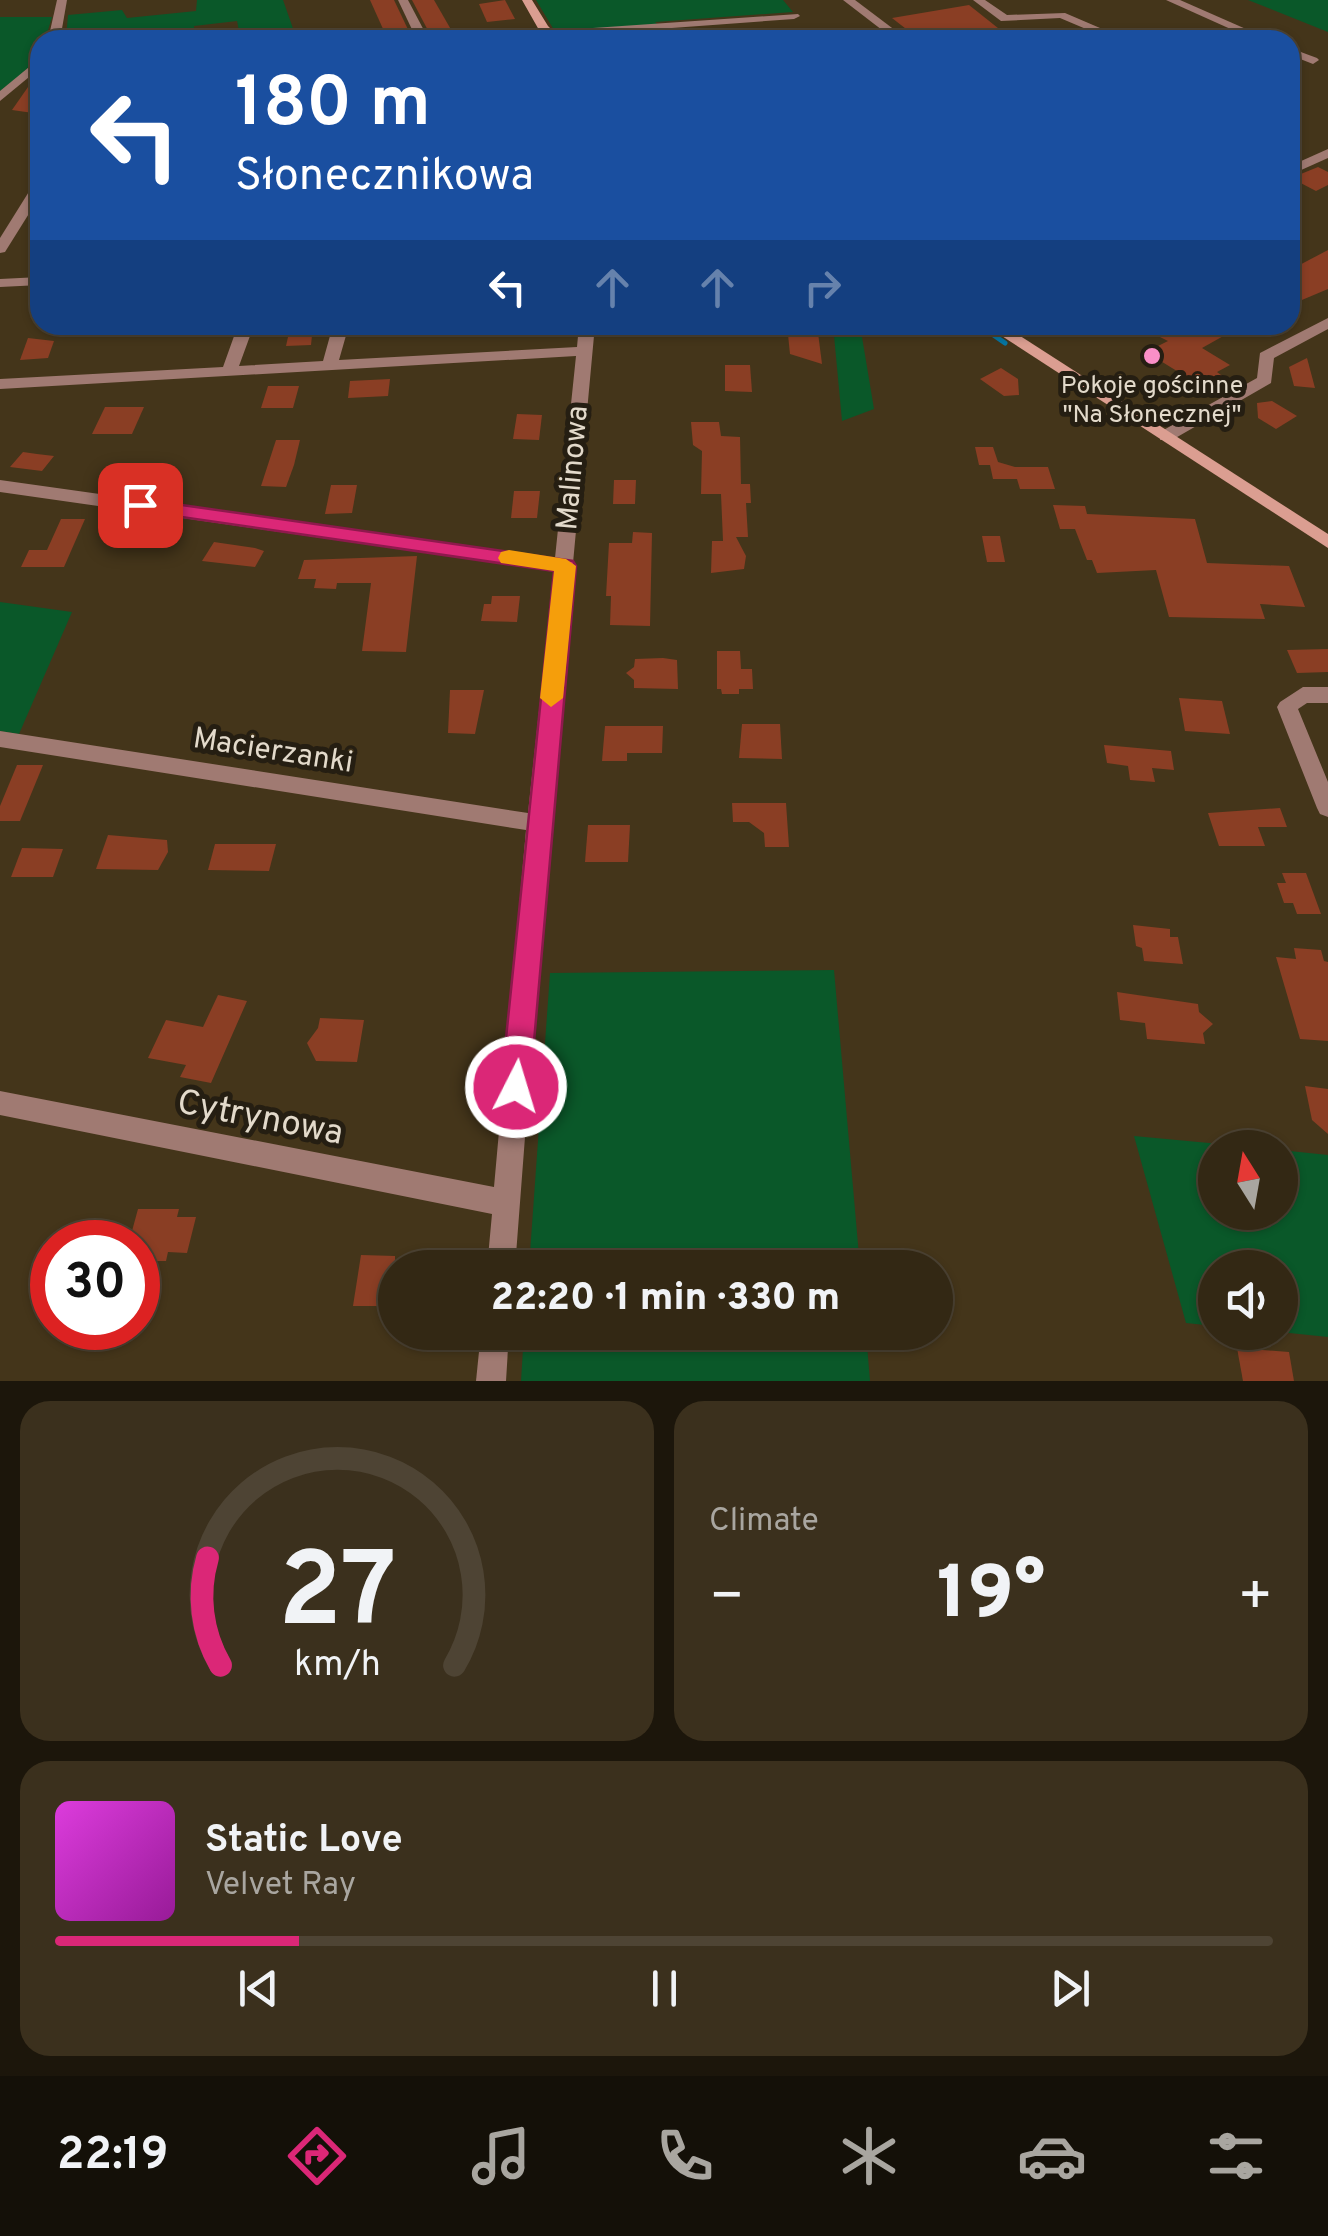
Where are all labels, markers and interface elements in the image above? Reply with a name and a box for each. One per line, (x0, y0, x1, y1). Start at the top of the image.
text: 180 m (235, 62, 431, 151)
icon: left (70, 70, 200, 200)
text: Słonecznikowa (235, 149, 534, 206)
icon: left (480, 260, 535, 315)
icon: ahead (585, 260, 640, 315)
icon: ahead (690, 260, 745, 315)
icon: right (795, 260, 850, 315)
marker: Pokoje gościnne "Na Słonecznej" (1141, 345, 1163, 367)
place label: Pokoje gościnne "Na Słonecznej" (1061, 371, 1243, 432)
street label: Malinowa (550, 404, 598, 532)
pin (98, 463, 183, 548)
icon: arrive (113, 478, 168, 533)
street label: Macierzanki (190, 721, 356, 783)
position arrow (464, 1035, 568, 1139)
street label: Cytrynowa (173, 1081, 347, 1157)
north arrow (1198, 1130, 1298, 1230)
map controls (1198, 1130, 1298, 1350)
speed limit sign: 30 (30, 1220, 160, 1350)
button: sound (1198, 1250, 1298, 1350)
text: 22:20 · 1 min · 330 m (491, 1275, 840, 1324)
text: Climate (709, 1502, 819, 1542)
text: 27 (278, 1531, 396, 1663)
text: 19° (937, 1550, 1045, 1645)
text: − (709, 1564, 744, 1634)
text: + (1238, 1564, 1273, 1634)
text: km/h (294, 1643, 380, 1689)
text: Static Love (205, 1817, 403, 1866)
text: Velvet Ray (205, 1866, 356, 1906)
icon: previous (231, 1961, 286, 2016)
icon: pause (637, 1961, 692, 2016)
icon: next (1043, 1961, 1098, 2016)
icon: directions (282, 2121, 352, 2191)
icon: music (466, 2121, 536, 2191)
icon: phone (650, 2121, 720, 2191)
icon: climate (834, 2121, 904, 2191)
icon: car (1017, 2121, 1087, 2191)
icon: filters (1201, 2121, 1271, 2191)
text: 22:19 (57, 2128, 169, 2185)

